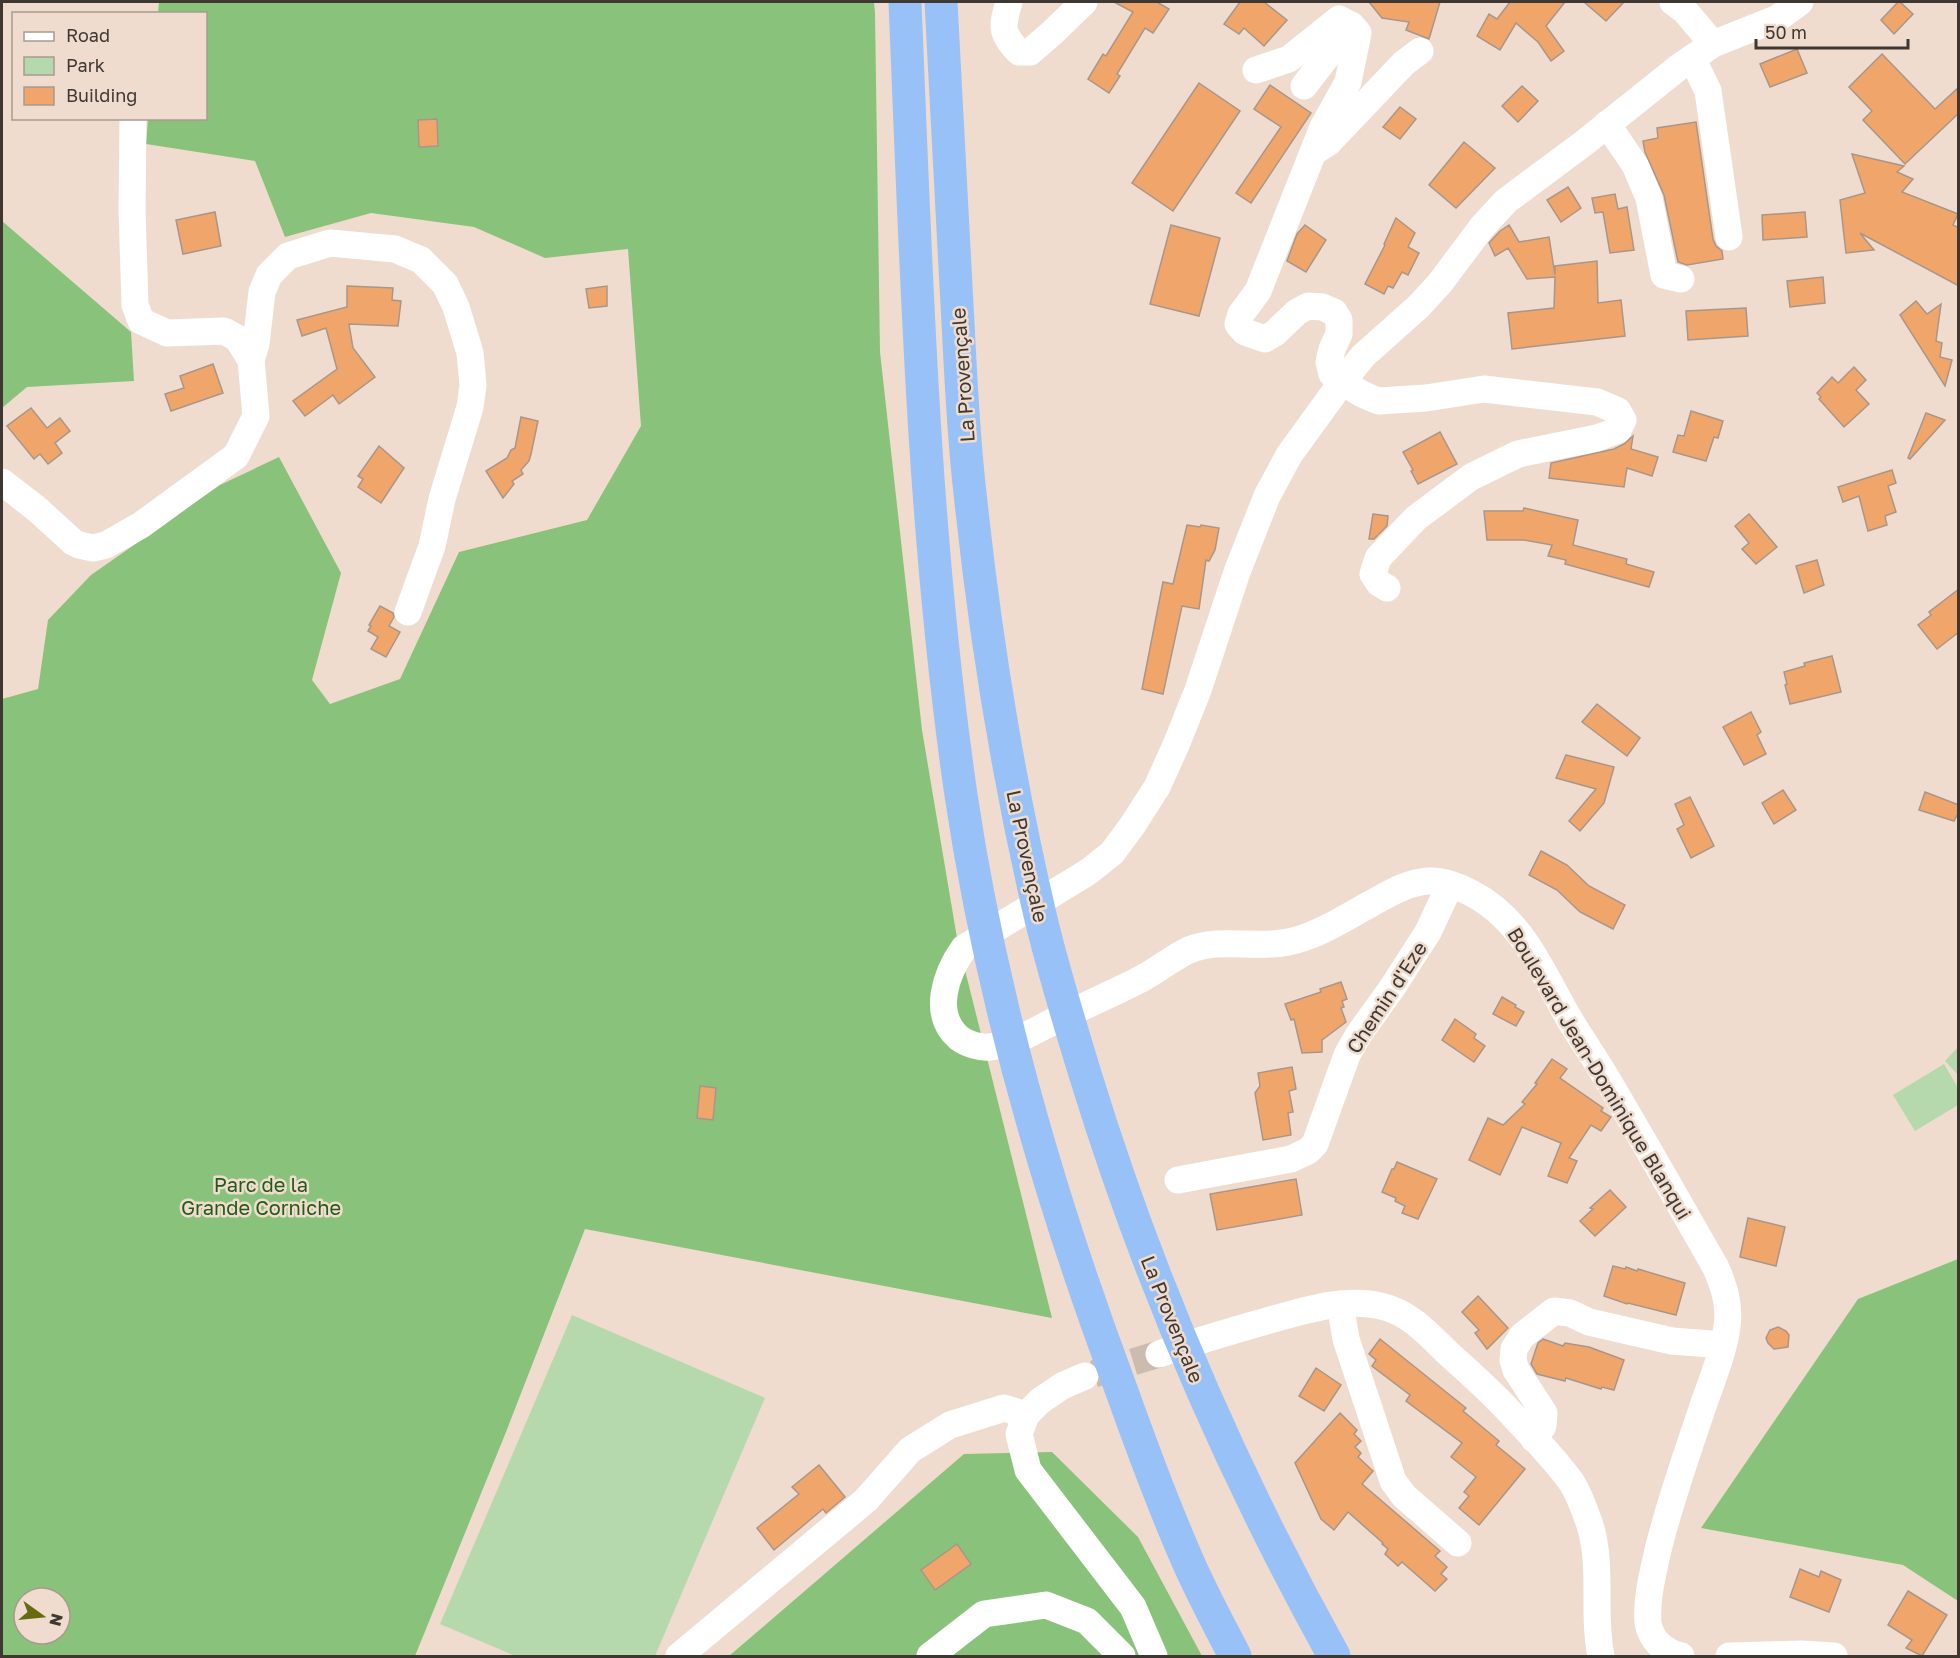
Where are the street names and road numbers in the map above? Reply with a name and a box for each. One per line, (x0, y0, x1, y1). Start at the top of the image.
street label: La Provençale (945, 307, 979, 443)
street label: La Provençale (1002, 788, 1054, 924)
street label: Boulevard Jean-Dominique Blanqui (1503, 923, 1697, 1223)
street label: Chemin d'Eze (1341, 937, 1431, 1057)
street label: La Provençale (1137, 1252, 1209, 1386)

